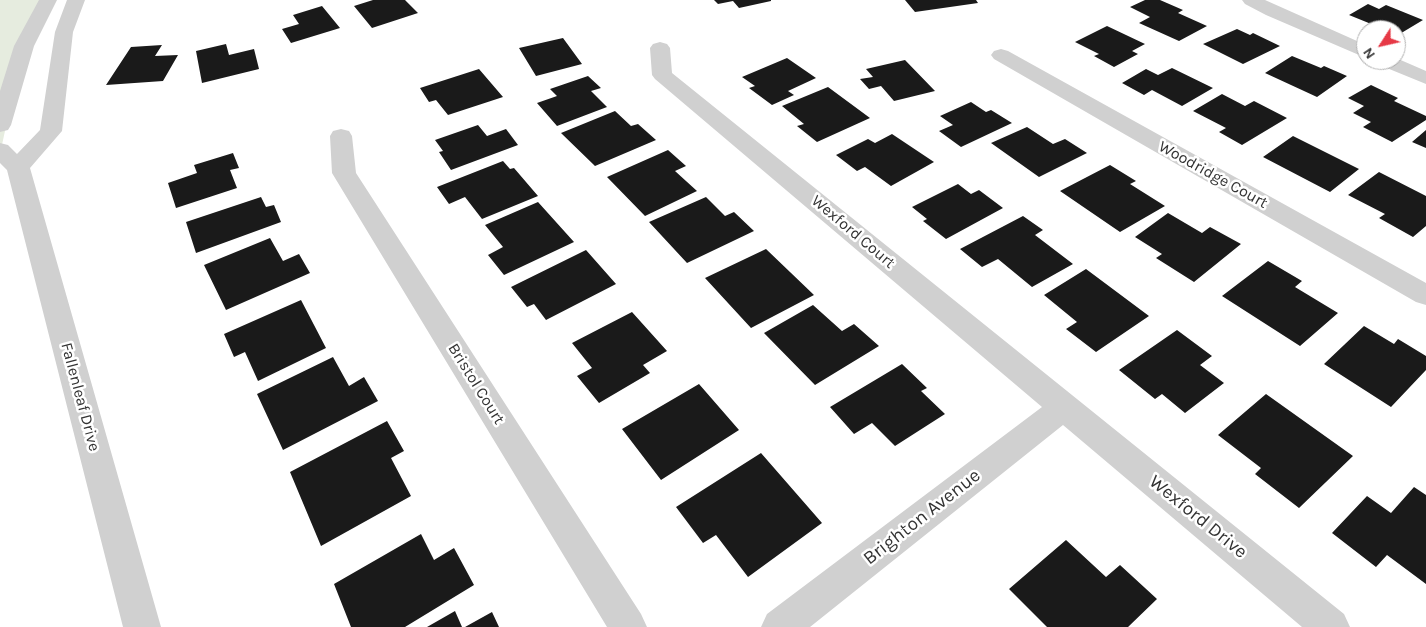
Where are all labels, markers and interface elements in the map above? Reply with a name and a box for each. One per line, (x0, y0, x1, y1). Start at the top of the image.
north arrow (1356, 20, 1406, 70)
text: N (1359, 44, 1379, 62)
street label: Woodridge Court (1155, 137, 1271, 213)
street label: Wexford Court (807, 191, 899, 273)
street label: Bristol Court (443, 340, 509, 428)
street label: Fallenleaf Drive (56, 341, 104, 453)
street label: Brighton Avenue (859, 464, 985, 570)
street label: Wexford Drive (1144, 470, 1252, 564)

